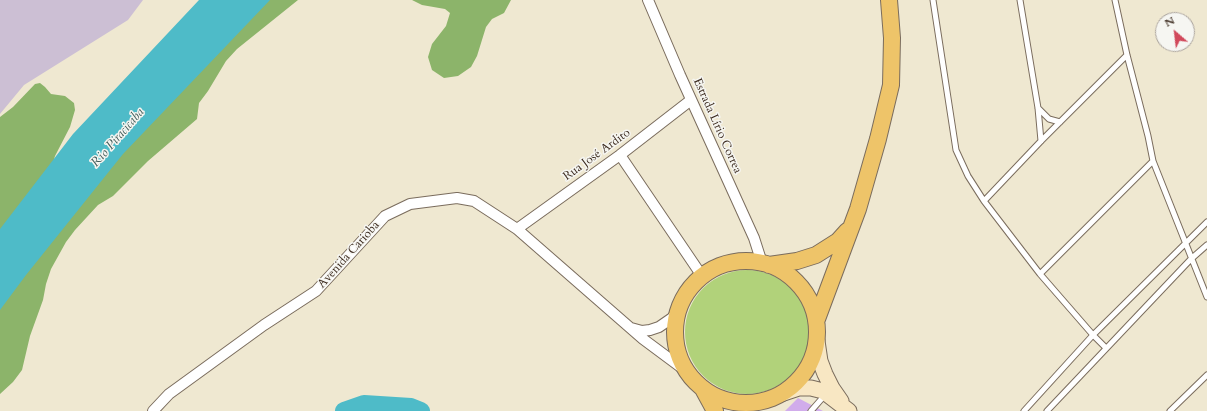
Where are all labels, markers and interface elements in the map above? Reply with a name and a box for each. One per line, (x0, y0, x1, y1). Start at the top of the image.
north arrow (1155, 12, 1195, 52)
text: N (1162, 13, 1177, 31)
street label: Estrada Lírio Correa (690, 76, 744, 176)
water label: Rio Piracicaba (88, 105, 148, 171)
street label: Rua José Ardito (561, 126, 633, 184)
street label: Avenida Carioba (315, 218, 383, 292)

